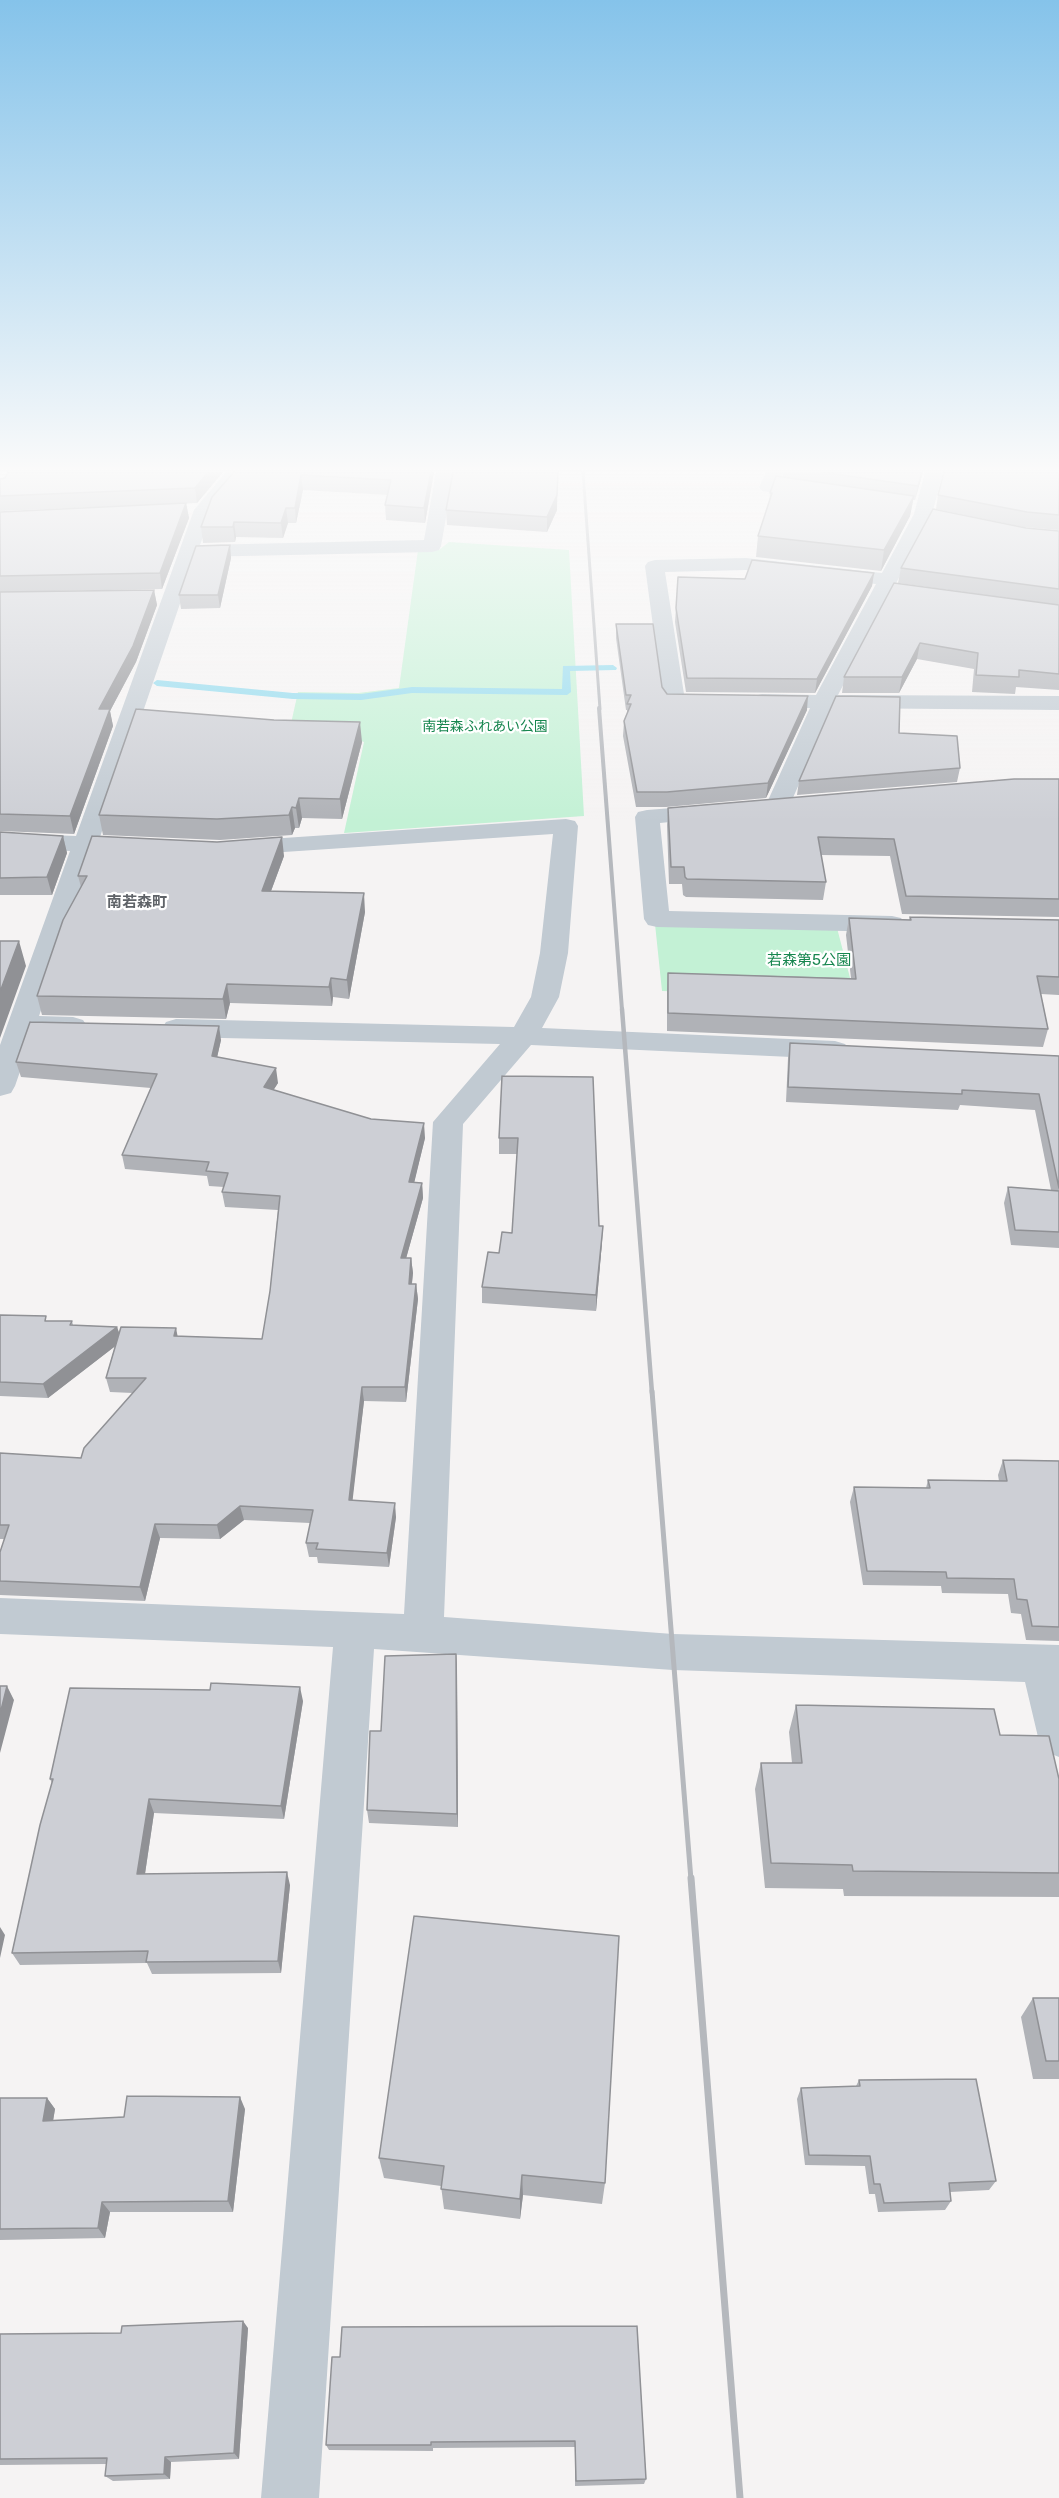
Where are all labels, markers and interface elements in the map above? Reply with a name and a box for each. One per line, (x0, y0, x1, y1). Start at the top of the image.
park label: 南若森ふれあい公園 (422, 719, 548, 735)
district label: 南若森町 (107, 894, 167, 912)
park label: 若森第5公園 (767, 952, 851, 970)

